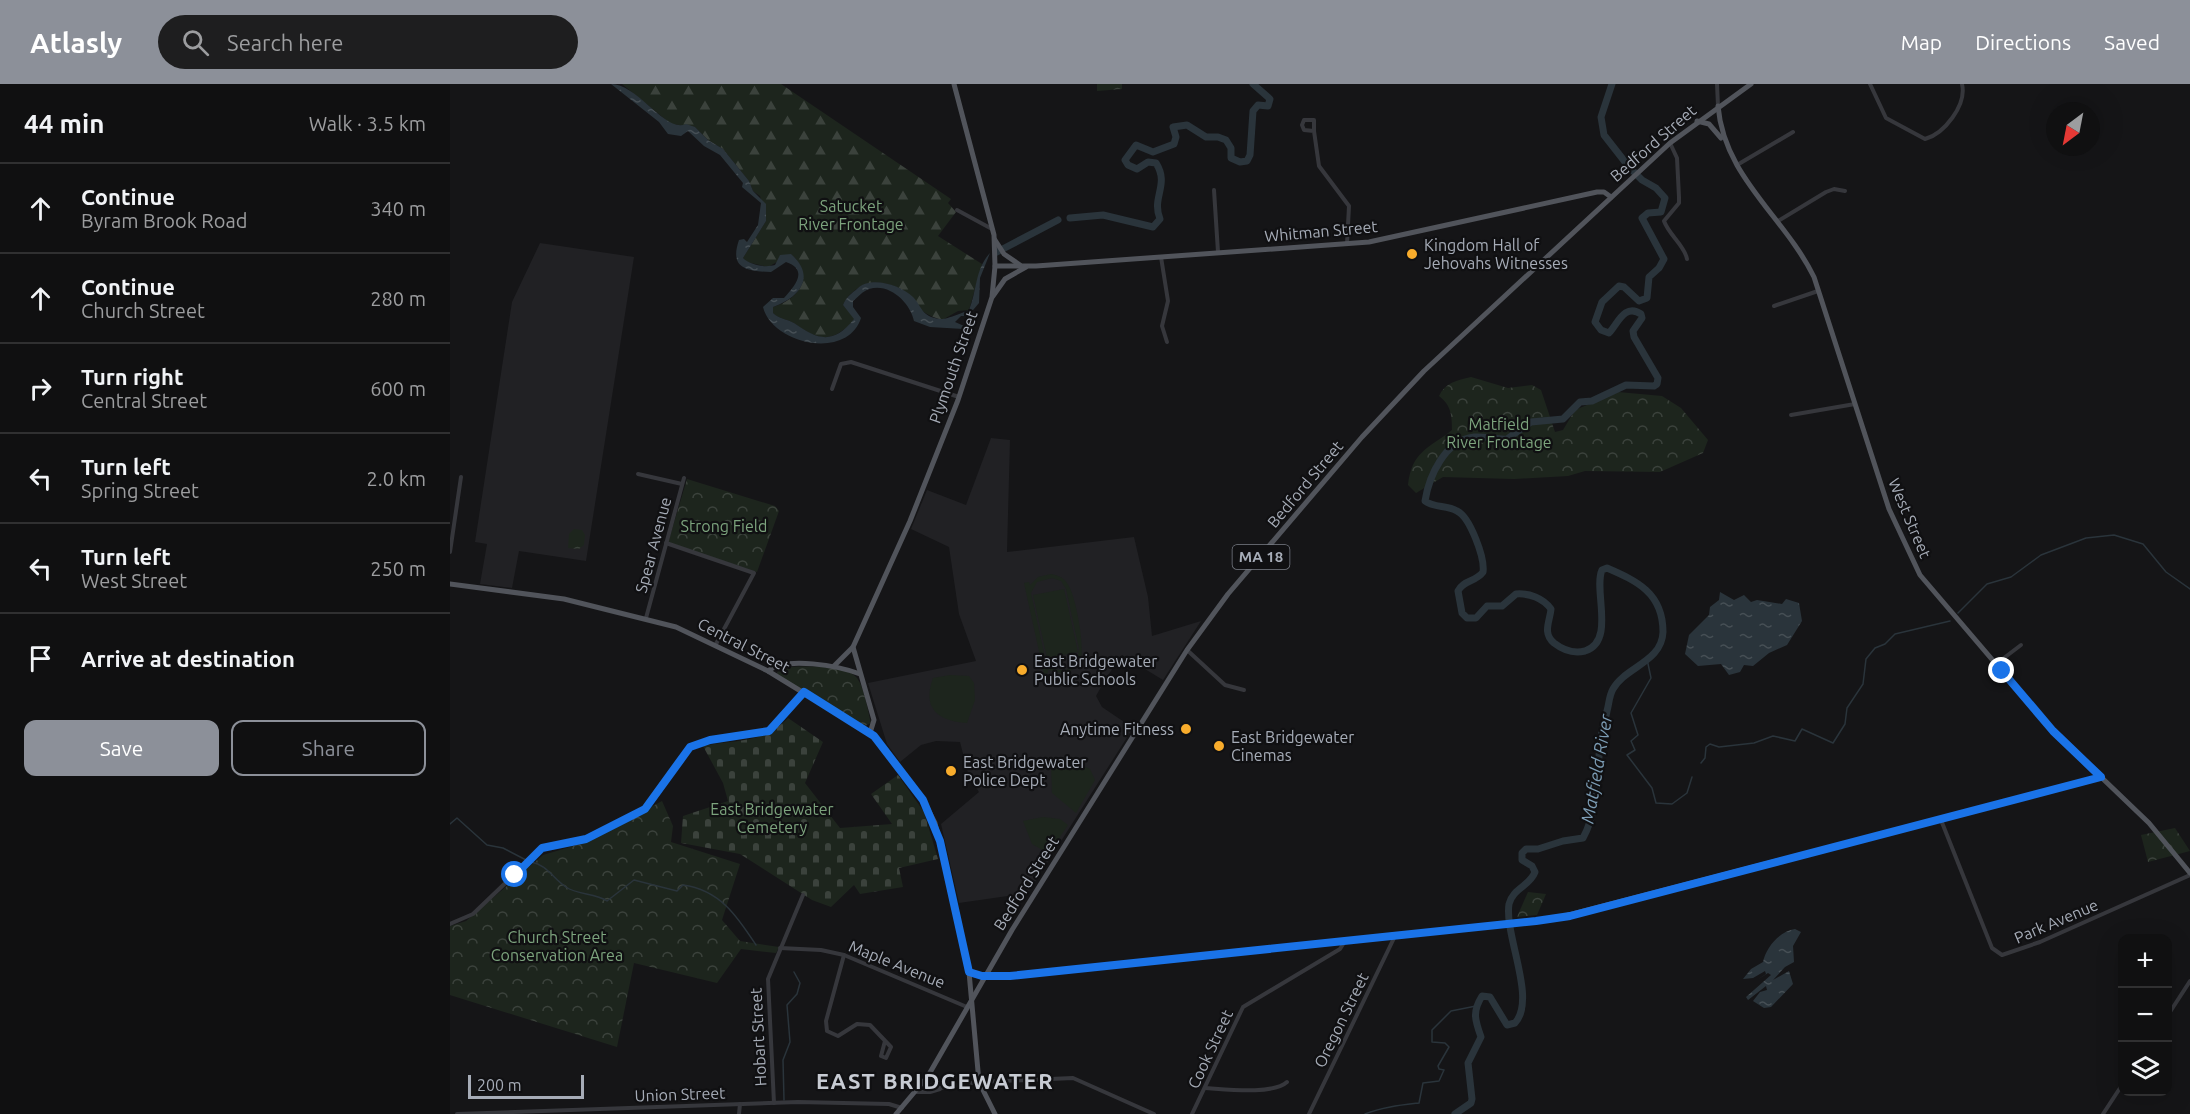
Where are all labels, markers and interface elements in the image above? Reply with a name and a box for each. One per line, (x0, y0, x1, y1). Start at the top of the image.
search box (158, 15, 578, 69)
icon: search (179, 26, 212, 59)
text: Atlasly (30, 27, 122, 58)
text: Search here (227, 30, 343, 55)
text: Map (1901, 30, 1942, 54)
text: Directions (1975, 30, 2071, 54)
text: Saved (2104, 30, 2160, 54)
street label: Bedford Street (1607, 100, 1700, 185)
north arrow (2046, 102, 2100, 156)
text: 44 min (24, 109, 104, 138)
text: Walk · 3.5 km (309, 112, 426, 135)
text: Continue (81, 184, 175, 209)
icon: ahead (24, 192, 57, 225)
text: 340 m (370, 197, 426, 220)
park label: Satucket River Frontage (798, 197, 904, 233)
text: Byram Brook Road (81, 209, 247, 232)
street label: Whitman Street (1264, 217, 1379, 245)
place label: Kingdom Hall of Jehovahs Witnesses (1424, 236, 1568, 272)
marker: Kingdom Hall of Jehovahs Witnesses (1405, 247, 1419, 261)
text: Continue (81, 274, 175, 299)
icon: ahead (24, 282, 57, 315)
text: 280 m (370, 287, 426, 310)
text: Church Street (81, 299, 205, 322)
street label: Plymouth Street (925, 308, 981, 425)
text: Turn right (81, 364, 183, 389)
icon: right (24, 372, 57, 405)
text: 600 m (370, 377, 426, 400)
text: Central Street (81, 389, 207, 412)
park label: Matfield River Frontage (1446, 415, 1552, 451)
street label: Bedford Street (1264, 436, 1347, 531)
text: Turn left (81, 454, 171, 479)
icon: left (24, 462, 57, 495)
text: 2.0 km (367, 467, 426, 490)
street label: West Street (1885, 475, 1935, 561)
text: Spring Street (81, 479, 199, 502)
street label: Spear Avenue (632, 495, 674, 595)
park label: Strong Field (681, 517, 767, 535)
text: Turn left (81, 544, 171, 569)
road number: MA 18 (1232, 545, 1290, 569)
icon: left (24, 552, 57, 585)
text: 250 m (370, 557, 426, 580)
text: West Street (81, 569, 187, 592)
street label: Central Street (695, 614, 794, 676)
icon: arrive (24, 642, 57, 675)
text: Arrive at destination (81, 646, 295, 671)
place label: East Bridgewater Public Schools (1034, 652, 1157, 688)
route end (1988, 657, 2014, 683)
marker: East Bridgewater Public Schools (1015, 663, 1029, 677)
water label: Matfield River (1577, 711, 1617, 825)
button: Save (24, 720, 219, 776)
button: Share (231, 720, 426, 776)
place label: Anytime Fitness (1060, 720, 1174, 738)
marker: Anytime Fitness (1179, 722, 1193, 736)
place label: East Bridgewater Cinemas (1231, 728, 1354, 764)
marker: East Bridgewater Cinemas (1212, 739, 1226, 753)
place label: East Bridgewater Police Dept (963, 753, 1086, 789)
marker: East Bridgewater Police Dept (944, 764, 958, 778)
park label: East Bridgewater Cemetery (710, 800, 834, 836)
street label: Bedford Street (990, 832, 1062, 933)
route start (501, 861, 527, 887)
street label: Park Avenue (2011, 895, 2101, 947)
park label: Church Street Conservation Area (491, 928, 623, 964)
map controls (2118, 934, 2172, 1096)
button: + (2118, 934, 2172, 988)
street label: Maple Avenue (846, 937, 948, 991)
street label: Oregon Street (1310, 969, 1372, 1070)
street label: Hobart Street (746, 986, 770, 1087)
button: − (2118, 988, 2172, 1042)
street label: Cook Street (1184, 1006, 1236, 1091)
button: layers (2118, 1042, 2172, 1096)
district label: EAST BRIDGEWATER (816, 1068, 1054, 1093)
scale bar (468, 1072, 584, 1100)
text: 200 m (477, 1076, 522, 1094)
street label: Union Street (634, 1083, 726, 1105)

